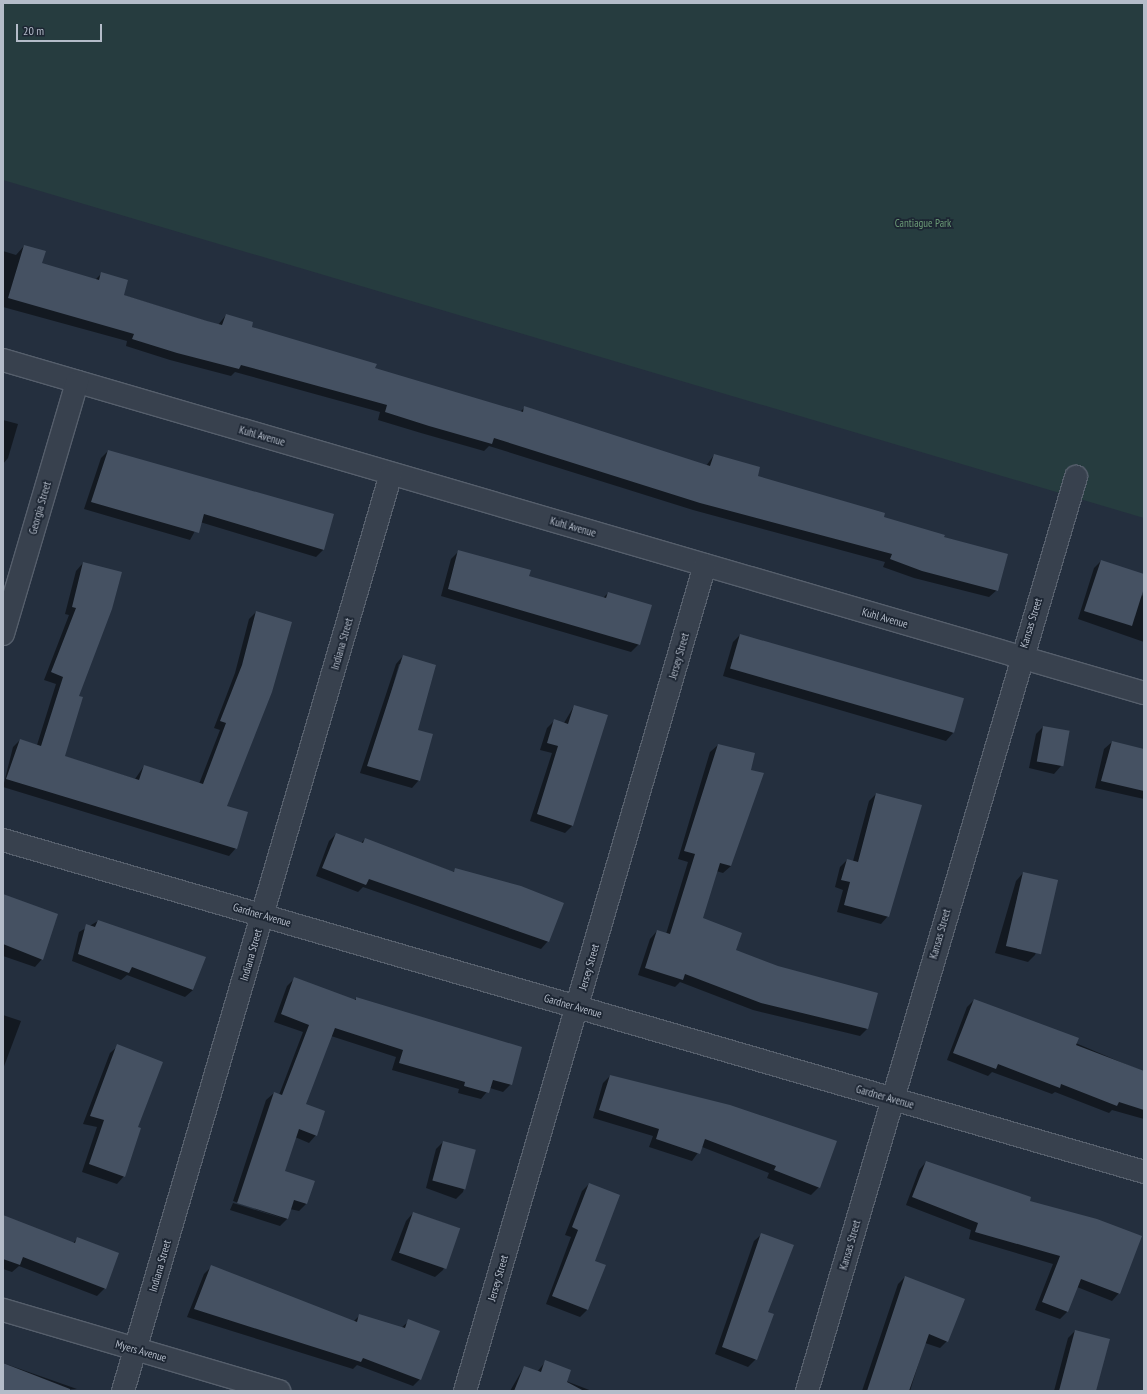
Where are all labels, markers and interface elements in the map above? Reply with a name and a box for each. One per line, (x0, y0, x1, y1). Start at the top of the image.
scale bar (18, 16, 104, 42)
text: 20 m (23, 23, 44, 38)
park label: Cantiague Park (895, 216, 951, 230)
street label: Kuhl Avenue (237, 423, 287, 449)
street label: Georgia Street (26, 480, 54, 536)
street label: Kuhl Avenue (548, 514, 598, 540)
street label: Kansas Street (1017, 597, 1045, 649)
street label: Kuhl Avenue (860, 605, 910, 631)
street label: Indiana Street (328, 617, 356, 671)
street label: Jersey Street (666, 631, 692, 681)
street label: Gardner Avenue (231, 900, 293, 930)
street label: Kansas Street (927, 907, 953, 961)
street label: Indiana Street (237, 928, 265, 982)
street label: Jersey Street (576, 942, 602, 992)
street label: Gardner Avenue (542, 991, 604, 1021)
street label: Gardner Avenue (854, 1082, 916, 1112)
street label: Kansas Street (837, 1218, 863, 1272)
street label: Indiana Street (146, 1239, 174, 1293)
street label: Jersey Street (485, 1253, 511, 1303)
street label: Myers Avenue (114, 1337, 168, 1365)

